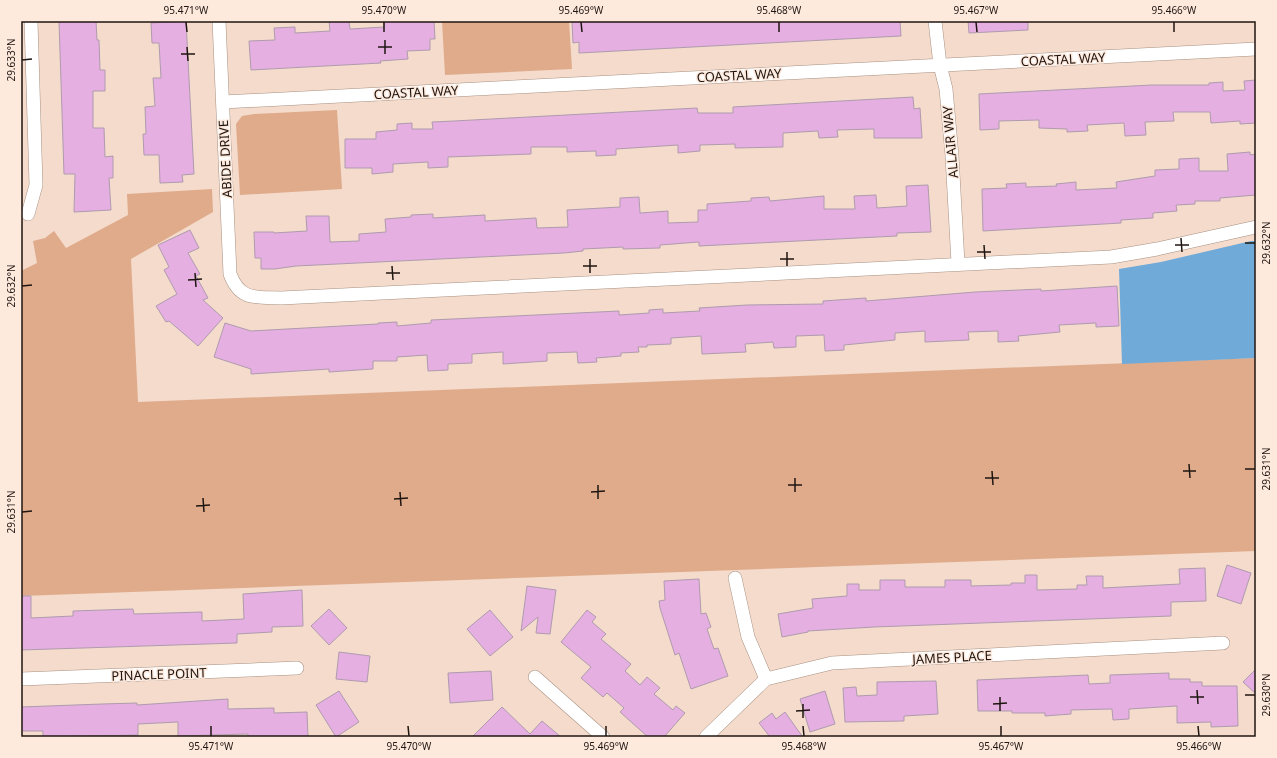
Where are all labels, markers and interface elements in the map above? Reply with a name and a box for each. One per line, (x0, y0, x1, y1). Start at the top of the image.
text: 95.471°W (164, 3, 209, 17)
text: 95.470°W (362, 3, 407, 17)
text: 95.469°W (559, 3, 604, 17)
text: 95.468°W (757, 3, 802, 17)
text: 95.467°W (954, 3, 999, 17)
text: 95.466°W (1152, 3, 1197, 17)
text: 29.633°N (4, 38, 18, 82)
street label: COASTAL WAY (1020, 48, 1106, 70)
street label: COASTAL WAY (696, 64, 782, 86)
street label: COASTAL WAY (373, 81, 459, 103)
street label: ALLAIR WAY (938, 104, 962, 179)
street label: ABIDE DRIVE (214, 119, 236, 199)
text: 29.632°N (1259, 221, 1273, 265)
text: 29.632°N (4, 264, 18, 308)
text: 29.631°N (1259, 447, 1273, 491)
text: 29.631°N (4, 490, 18, 534)
street label: JAMES PLACE (910, 646, 992, 668)
street label: PINACLE POINT (111, 663, 208, 685)
text: 29.630°N (1259, 673, 1273, 717)
text: 95.471°W (189, 739, 234, 753)
text: 95.470°W (387, 739, 432, 753)
text: 95.469°W (584, 739, 629, 753)
text: 95.468°W (782, 739, 827, 753)
text: 95.467°W (979, 739, 1024, 753)
text: 95.466°W (1177, 739, 1222, 753)

